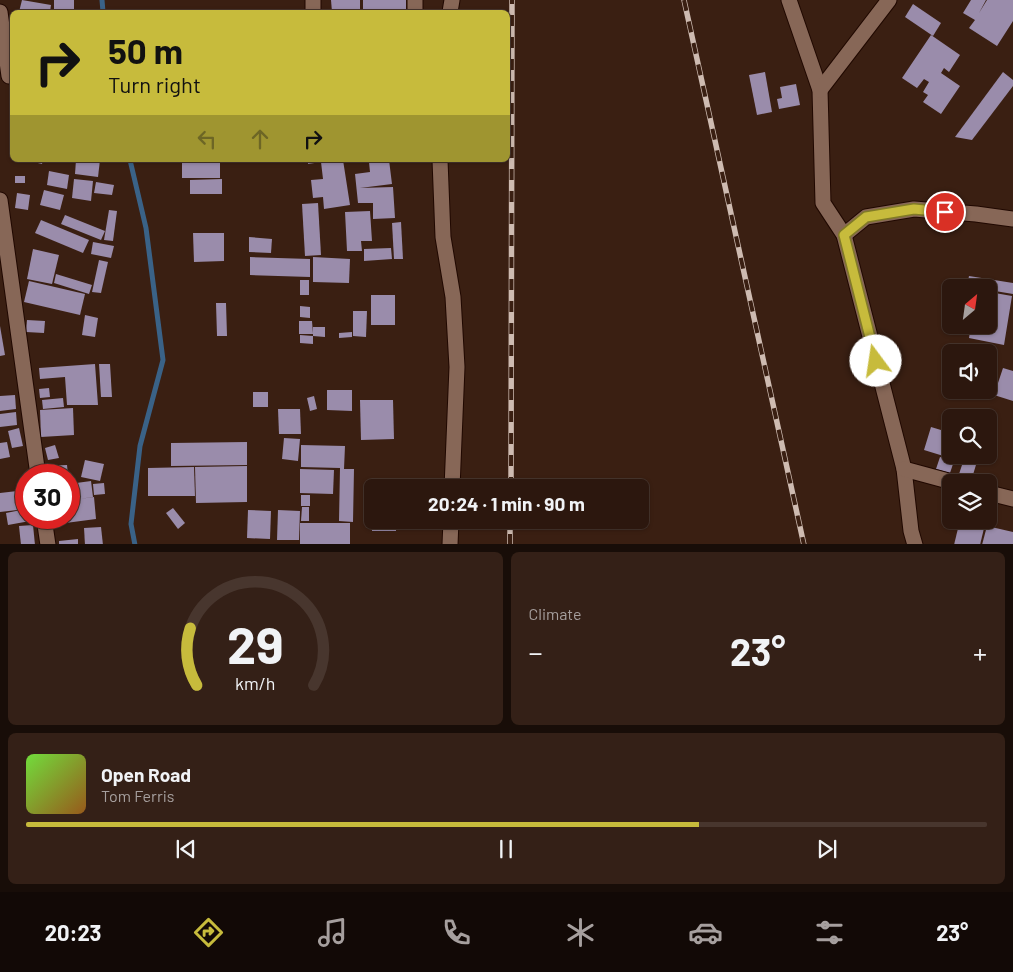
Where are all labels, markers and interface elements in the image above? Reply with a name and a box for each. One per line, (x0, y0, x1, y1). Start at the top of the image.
text: 50 m (108, 29, 183, 71)
icon: right (25, 30, 90, 95)
text: Turn right (108, 71, 201, 97)
icon: left (193, 125, 221, 153)
icon: ahead (246, 125, 274, 153)
icon: right (299, 125, 327, 153)
pin (924, 191, 966, 233)
icon: arrive (931, 198, 959, 226)
north arrow (942, 279, 998, 334)
map controls (942, 279, 997, 529)
position arrow (849, 334, 901, 386)
button: sound (942, 344, 997, 399)
button: search (942, 409, 997, 464)
speed limit sign: 30 (15, 464, 80, 529)
button: layers (942, 474, 997, 529)
text: 20:24 · 1 min · 90 m (428, 492, 585, 515)
text: Climate (529, 604, 581, 623)
text: 29 (227, 612, 284, 674)
text: 23° (730, 628, 786, 674)
text: − (529, 635, 543, 669)
text: + (973, 635, 987, 669)
text: km/h (235, 672, 275, 694)
text: Open Road (101, 763, 191, 786)
text: Tom Ferris (101, 786, 175, 805)
icon: previous (172, 835, 200, 863)
icon: pause (492, 835, 520, 863)
icon: next (813, 835, 841, 863)
icon: directions (191, 915, 226, 950)
icon: music (315, 915, 350, 950)
icon: phone (439, 915, 474, 950)
icon: climate (563, 915, 598, 950)
icon: car (688, 915, 723, 950)
icon: filters (812, 915, 847, 950)
text: 20:23 (45, 919, 101, 945)
text: 23° (936, 919, 968, 945)

